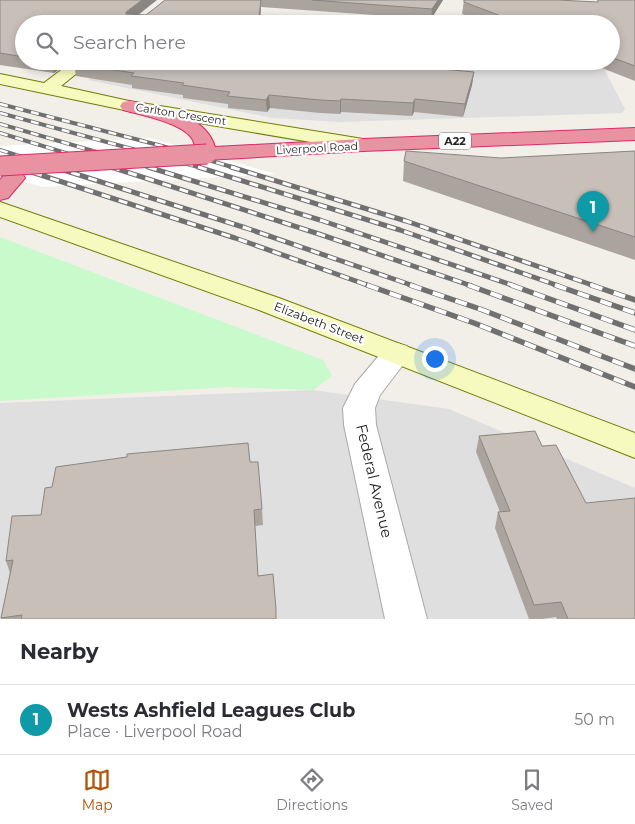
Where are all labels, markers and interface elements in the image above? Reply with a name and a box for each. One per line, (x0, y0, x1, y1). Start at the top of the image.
search box (15, 15, 620, 70)
icon: search (33, 29, 61, 57)
text: Search here (73, 31, 186, 54)
street label: Carlton Crescent (135, 100, 228, 128)
road number: A22 (439, 132, 471, 150)
street label: Liverpool Road (276, 139, 358, 157)
pin: 1 (577, 191, 609, 232)
street label: Elizabeth Street (272, 298, 367, 347)
your location (422, 346, 448, 372)
street label: Federal Avenue (352, 422, 397, 540)
text: Nearby (20, 639, 99, 664)
text: Wests Ashfield Leagues Club (67, 699, 355, 722)
text: 1 (33, 710, 39, 729)
text: 50 m (574, 710, 615, 729)
text: Place · Liverpool Road (67, 722, 243, 741)
tab: Map (82, 766, 113, 814)
tab: Directions (276, 766, 348, 814)
tab: Saved (511, 766, 553, 814)

